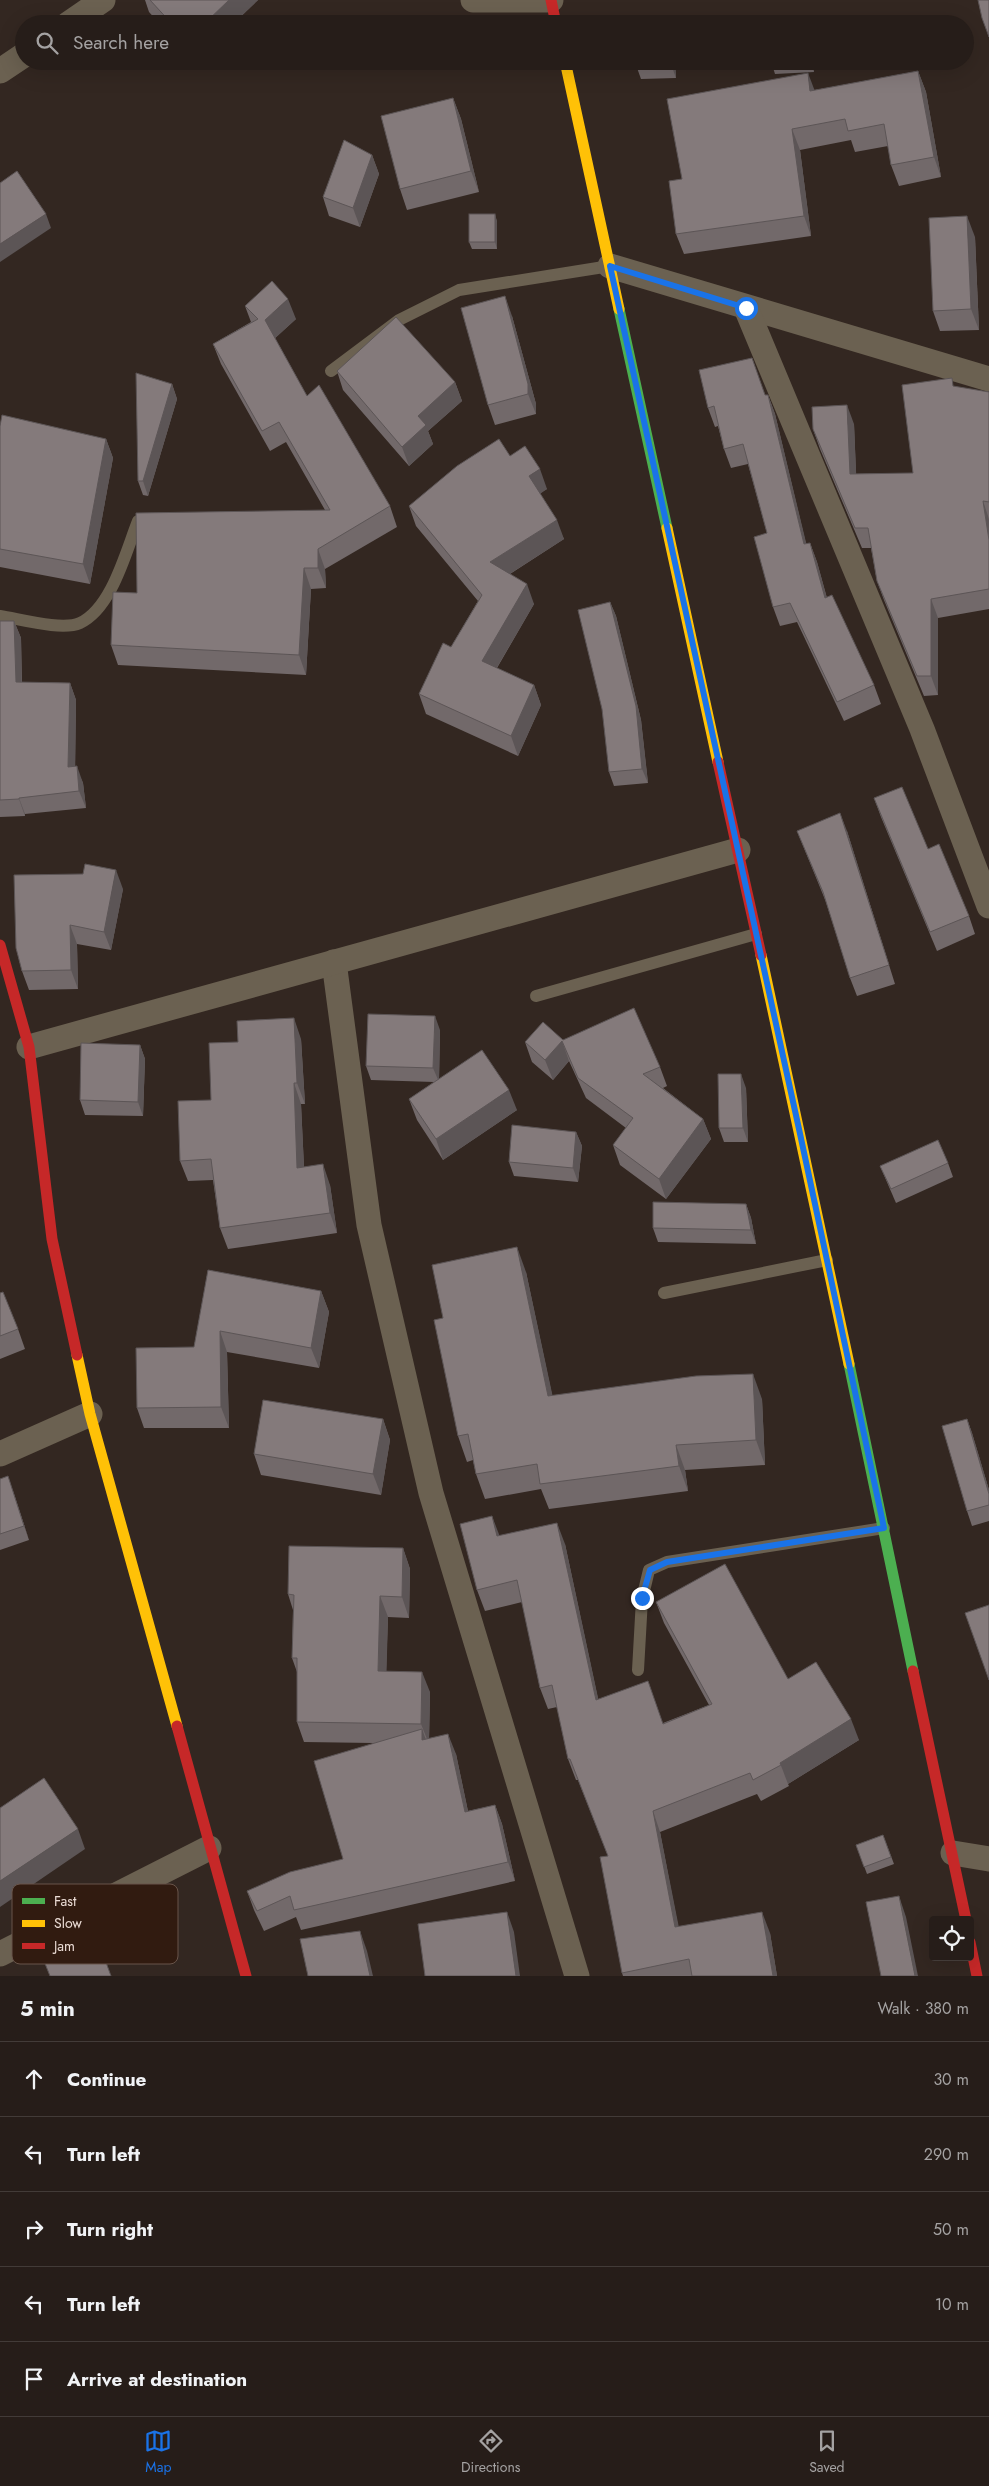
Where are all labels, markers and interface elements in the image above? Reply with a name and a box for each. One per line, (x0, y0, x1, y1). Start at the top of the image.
search box (15, 15, 974, 70)
icon: search (33, 29, 61, 57)
text: Search here (73, 29, 169, 56)
route start (735, 297, 758, 320)
route end (631, 1587, 654, 1610)
legend (12, 1884, 178, 1964)
text: Fast (54, 1891, 77, 1911)
text: Slow (54, 1913, 82, 1933)
map controls (929, 1916, 974, 1961)
button: locate (929, 1916, 974, 1961)
text: Jam (52, 1936, 75, 1956)
text: 5 min (20, 1994, 75, 2024)
text: Walk · 380 m (878, 1997, 969, 2020)
icon: ahead (20, 2065, 48, 2093)
text: Continue (67, 2066, 146, 2093)
text: 30 m (933, 2068, 969, 2091)
icon: left (20, 2140, 48, 2168)
text: Turn left (67, 2141, 140, 2168)
text: 290 m (924, 2143, 969, 2166)
icon: right (20, 2215, 48, 2243)
text: Turn right (67, 2216, 153, 2243)
text: 50 m (933, 2218, 969, 2241)
icon: left (20, 2290, 48, 2318)
text: Turn left (67, 2291, 140, 2318)
text: 10 m (935, 2293, 969, 2316)
icon: arrive (20, 2365, 48, 2393)
text: Arrive at destination (67, 2366, 247, 2393)
tab: Map (144, 2427, 172, 2477)
tab: Directions (461, 2427, 520, 2477)
tab: Saved (809, 2427, 845, 2477)

